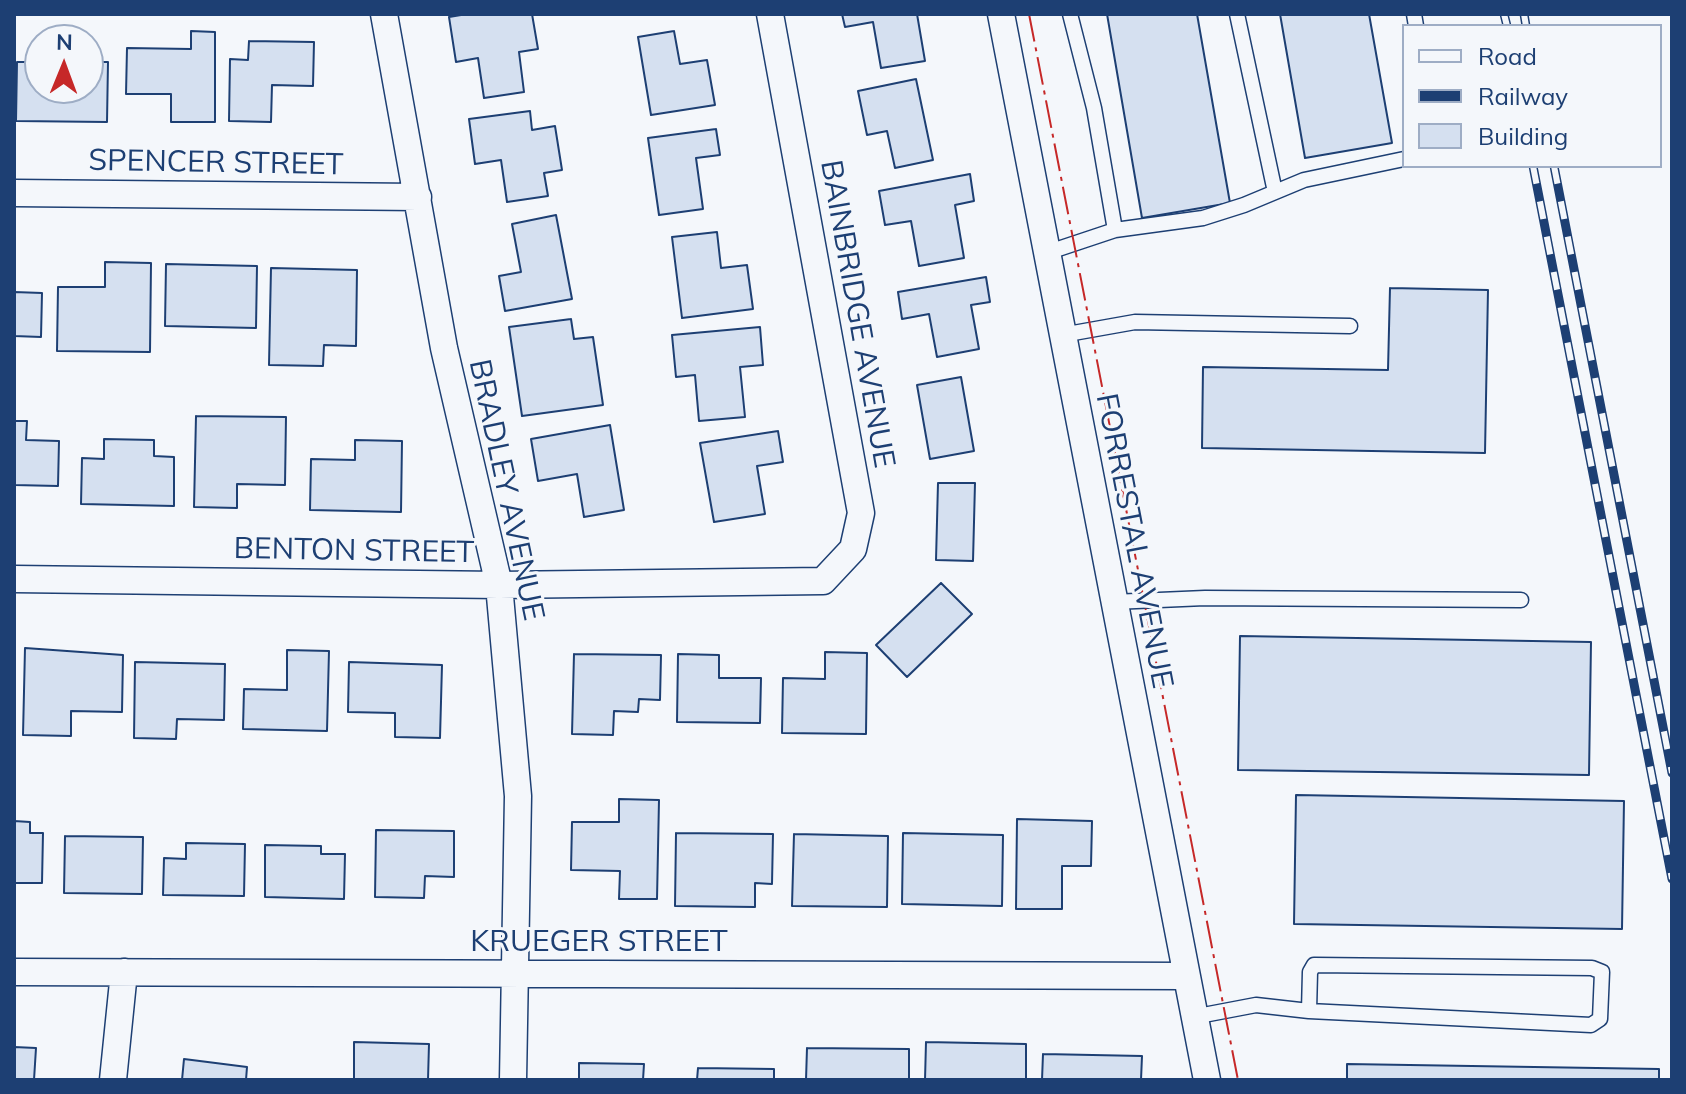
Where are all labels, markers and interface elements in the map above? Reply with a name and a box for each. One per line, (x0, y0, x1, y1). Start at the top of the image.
north arrow (24, 24, 104, 104)
legend (1402, 24, 1662, 168)
text: N (56, 28, 73, 56)
text: Road (1478, 41, 1537, 71)
text: Railway (1478, 81, 1568, 111)
text: Building (1478, 121, 1568, 151)
street label: SPENCER STREET (88, 143, 344, 183)
street label: BAINBRIDGE AVENUE (812, 157, 902, 471)
street label: BRADLEY AVENUE (461, 356, 551, 624)
street label: FORRESTAL AVENUE (1088, 391, 1180, 691)
street label: BENTON STREET (233, 531, 475, 571)
street label: KRUEGER STREET (470, 924, 728, 960)

